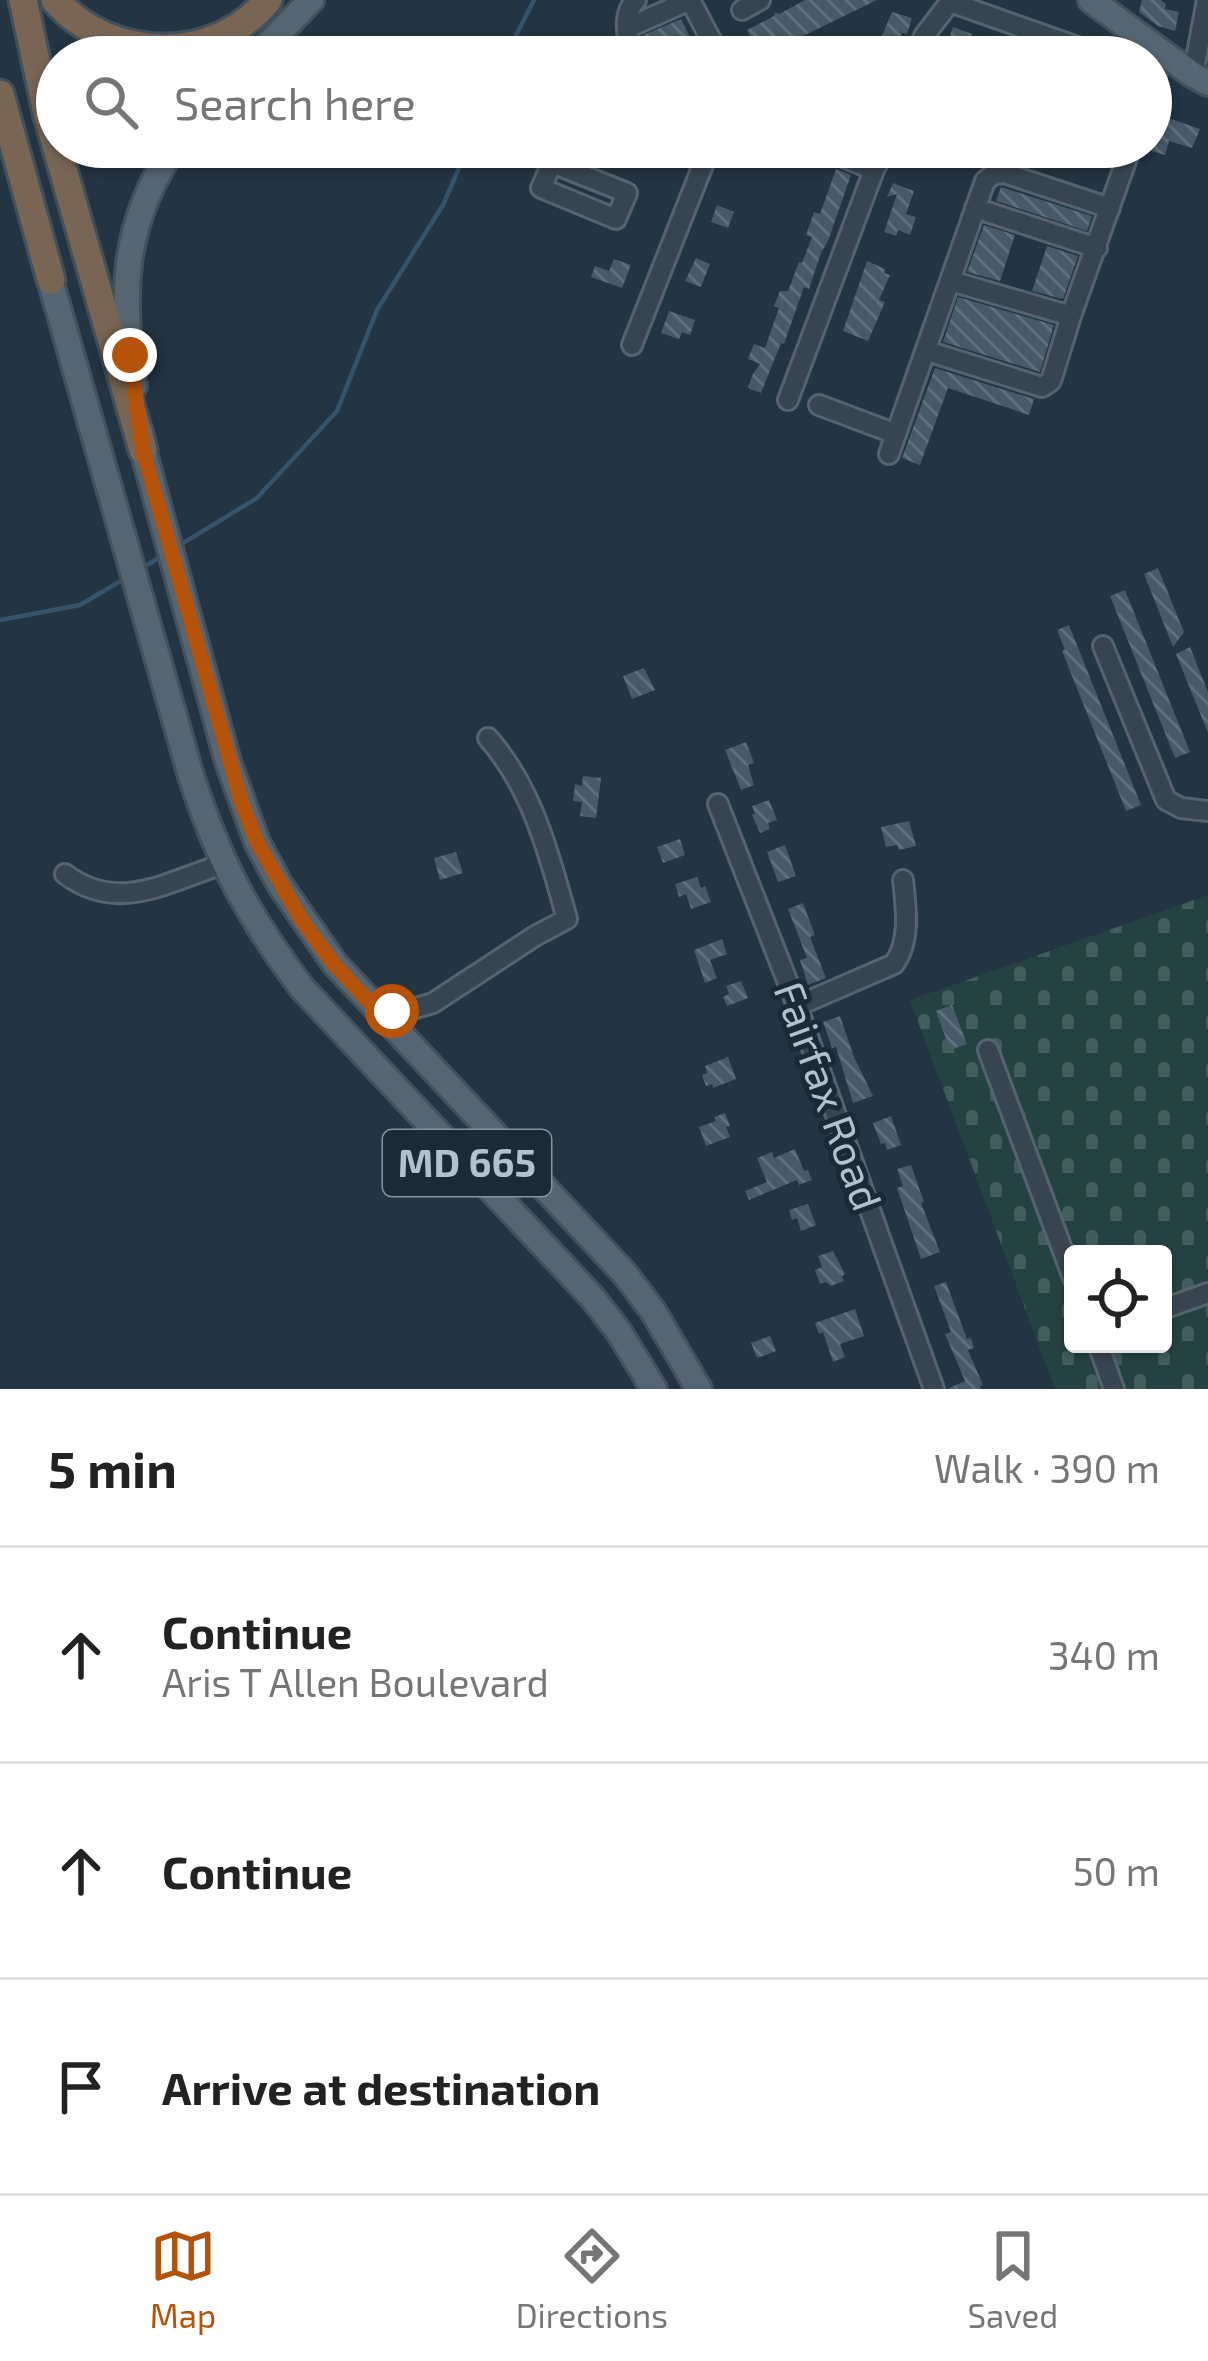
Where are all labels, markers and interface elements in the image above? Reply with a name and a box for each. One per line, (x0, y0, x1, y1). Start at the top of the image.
search box (36, 36, 1172, 168)
icon: search (78, 69, 144, 135)
text: Search here (174, 75, 416, 129)
route end (103, 328, 157, 382)
street label: Fairfax Road (765, 974, 894, 1216)
route start (365, 984, 419, 1038)
road number: MD 665 (383, 1130, 551, 1196)
map controls (1064, 1245, 1172, 1353)
button: locate (1064, 1245, 1172, 1353)
text: 5 min (48, 1437, 177, 1498)
text: Walk · 390 m (934, 1444, 1160, 1491)
text: Continue (162, 1604, 352, 1658)
icon: ahead (48, 1622, 114, 1688)
text: 340 m (1048, 1631, 1160, 1678)
text: Aris T Allen Boulevard (162, 1658, 549, 1705)
icon: ahead (48, 1838, 114, 1904)
text: Continue (162, 1844, 352, 1898)
text: 50 m (1073, 1847, 1160, 1894)
icon: arrive (48, 2054, 114, 2120)
text: Arrive at destination (162, 2060, 600, 2114)
tab: Map (150, 2223, 216, 2335)
tab: Directions (516, 2223, 668, 2335)
tab: Saved (968, 2223, 1058, 2335)

